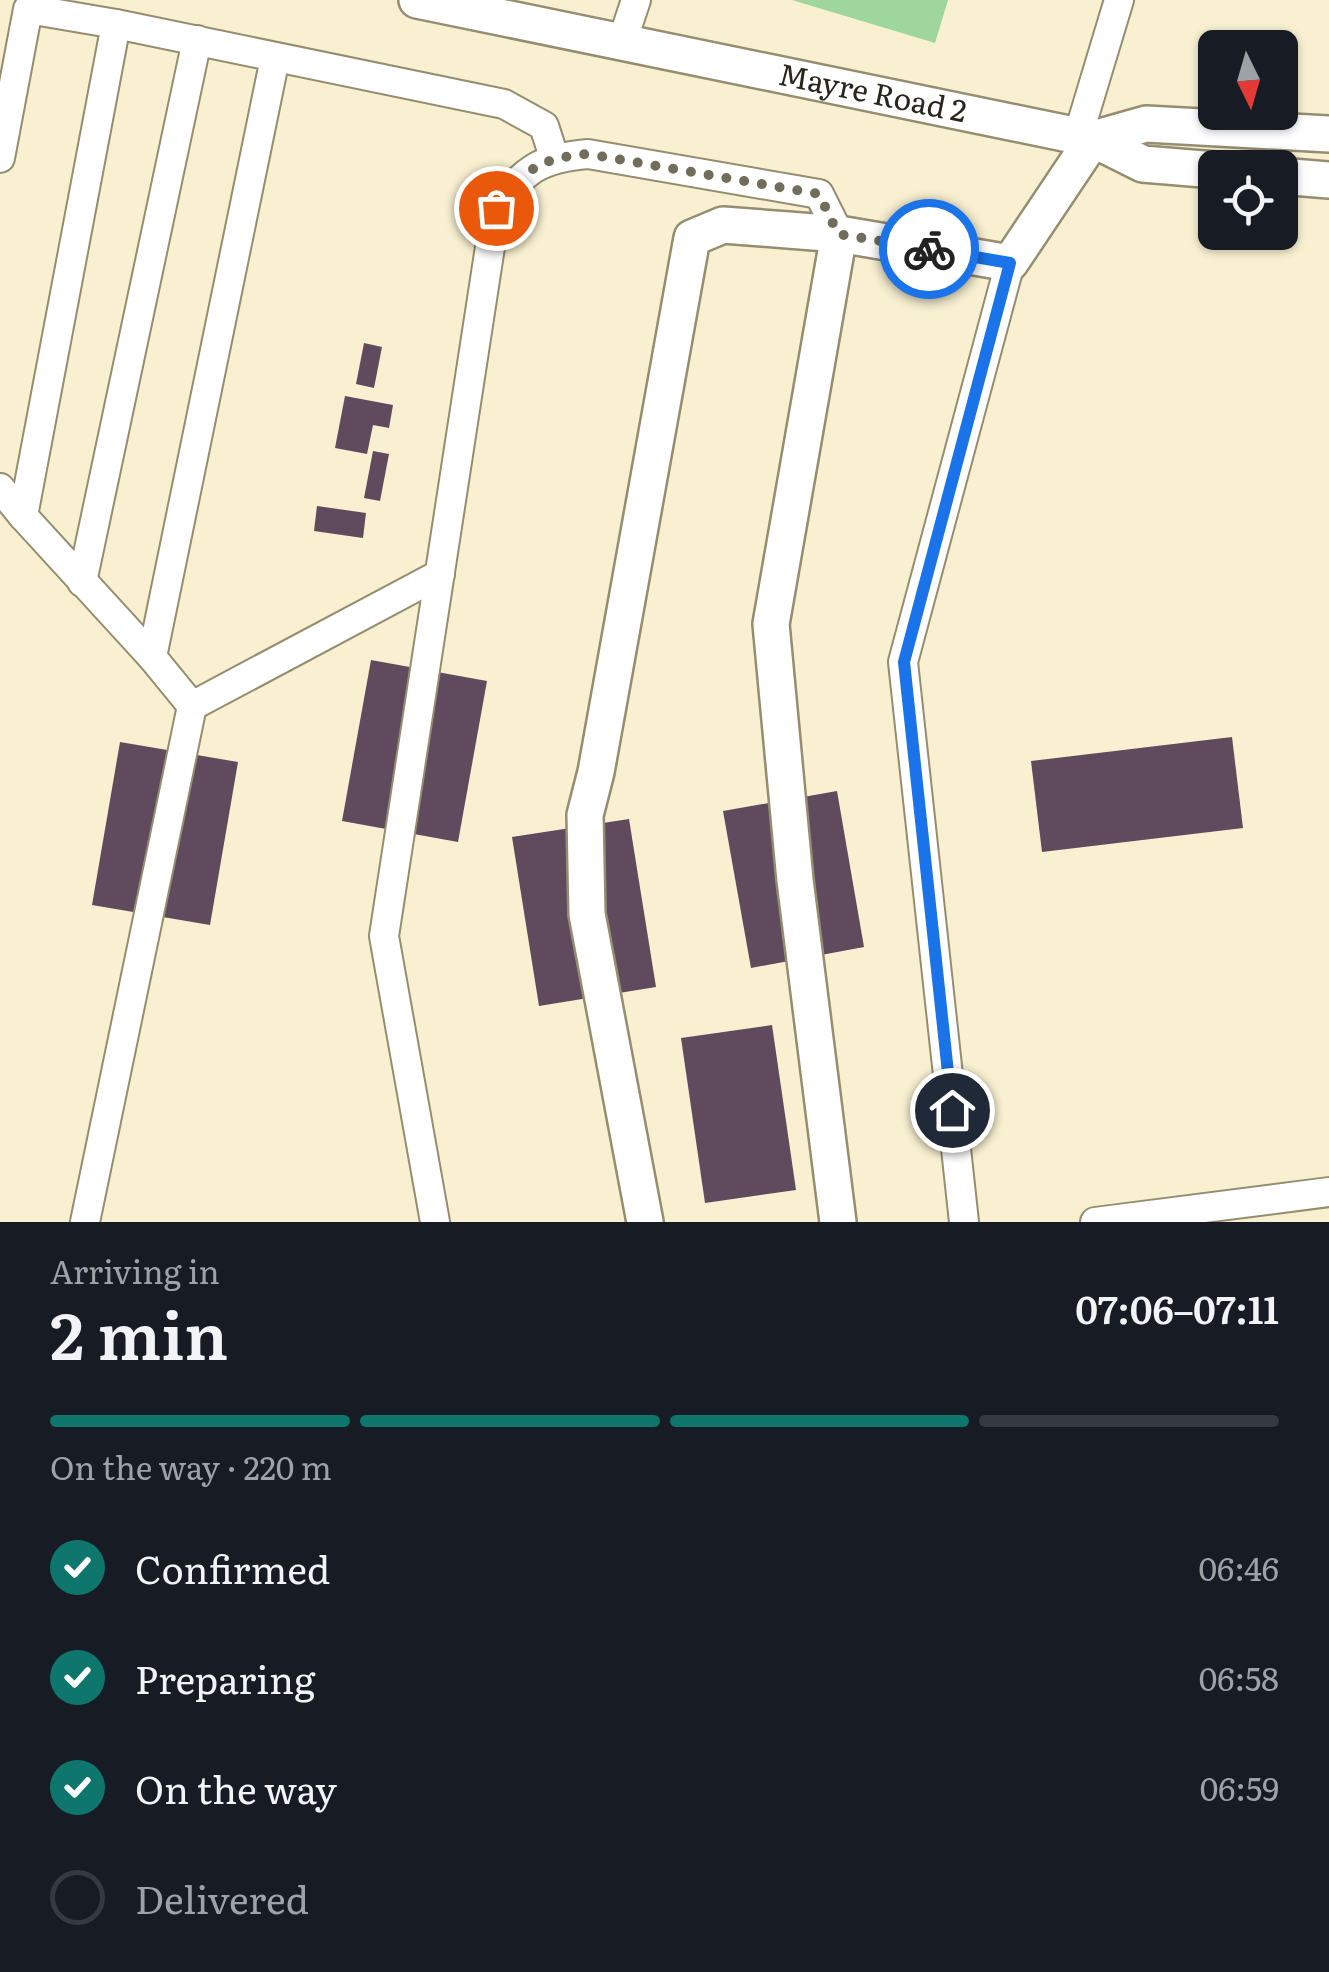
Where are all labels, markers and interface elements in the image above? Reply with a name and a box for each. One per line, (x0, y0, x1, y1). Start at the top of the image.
north arrow (1198, 30, 1298, 130)
map controls (1198, 30, 1298, 250)
street label: Mayre Road 2 (775, 50, 971, 131)
button: locate (1198, 150, 1298, 250)
pin (454, 166, 539, 251)
icon: bag (469, 181, 524, 236)
courier (879, 199, 979, 299)
icon: bike (902, 222, 957, 277)
pin (910, 1068, 995, 1153)
icon: home (925, 1083, 980, 1138)
text: Arriving in (50, 1246, 220, 1294)
text: 07:06–07:11 (1075, 1279, 1279, 1336)
text: 2 min (50, 1283, 228, 1380)
text: On the way · 220 m (50, 1442, 332, 1490)
text: Confirmed (135, 1539, 330, 1596)
icon: check (50, 1540, 105, 1595)
text: 06:46 (1198, 1543, 1279, 1591)
text: Preparing (135, 1649, 315, 1706)
icon: check (50, 1650, 105, 1705)
text: 06:58 (1199, 1653, 1279, 1701)
text: On the way (135, 1759, 337, 1816)
icon: check (50, 1760, 105, 1815)
text: 06:59 (1200, 1763, 1279, 1811)
text: Delivered (135, 1869, 309, 1926)

